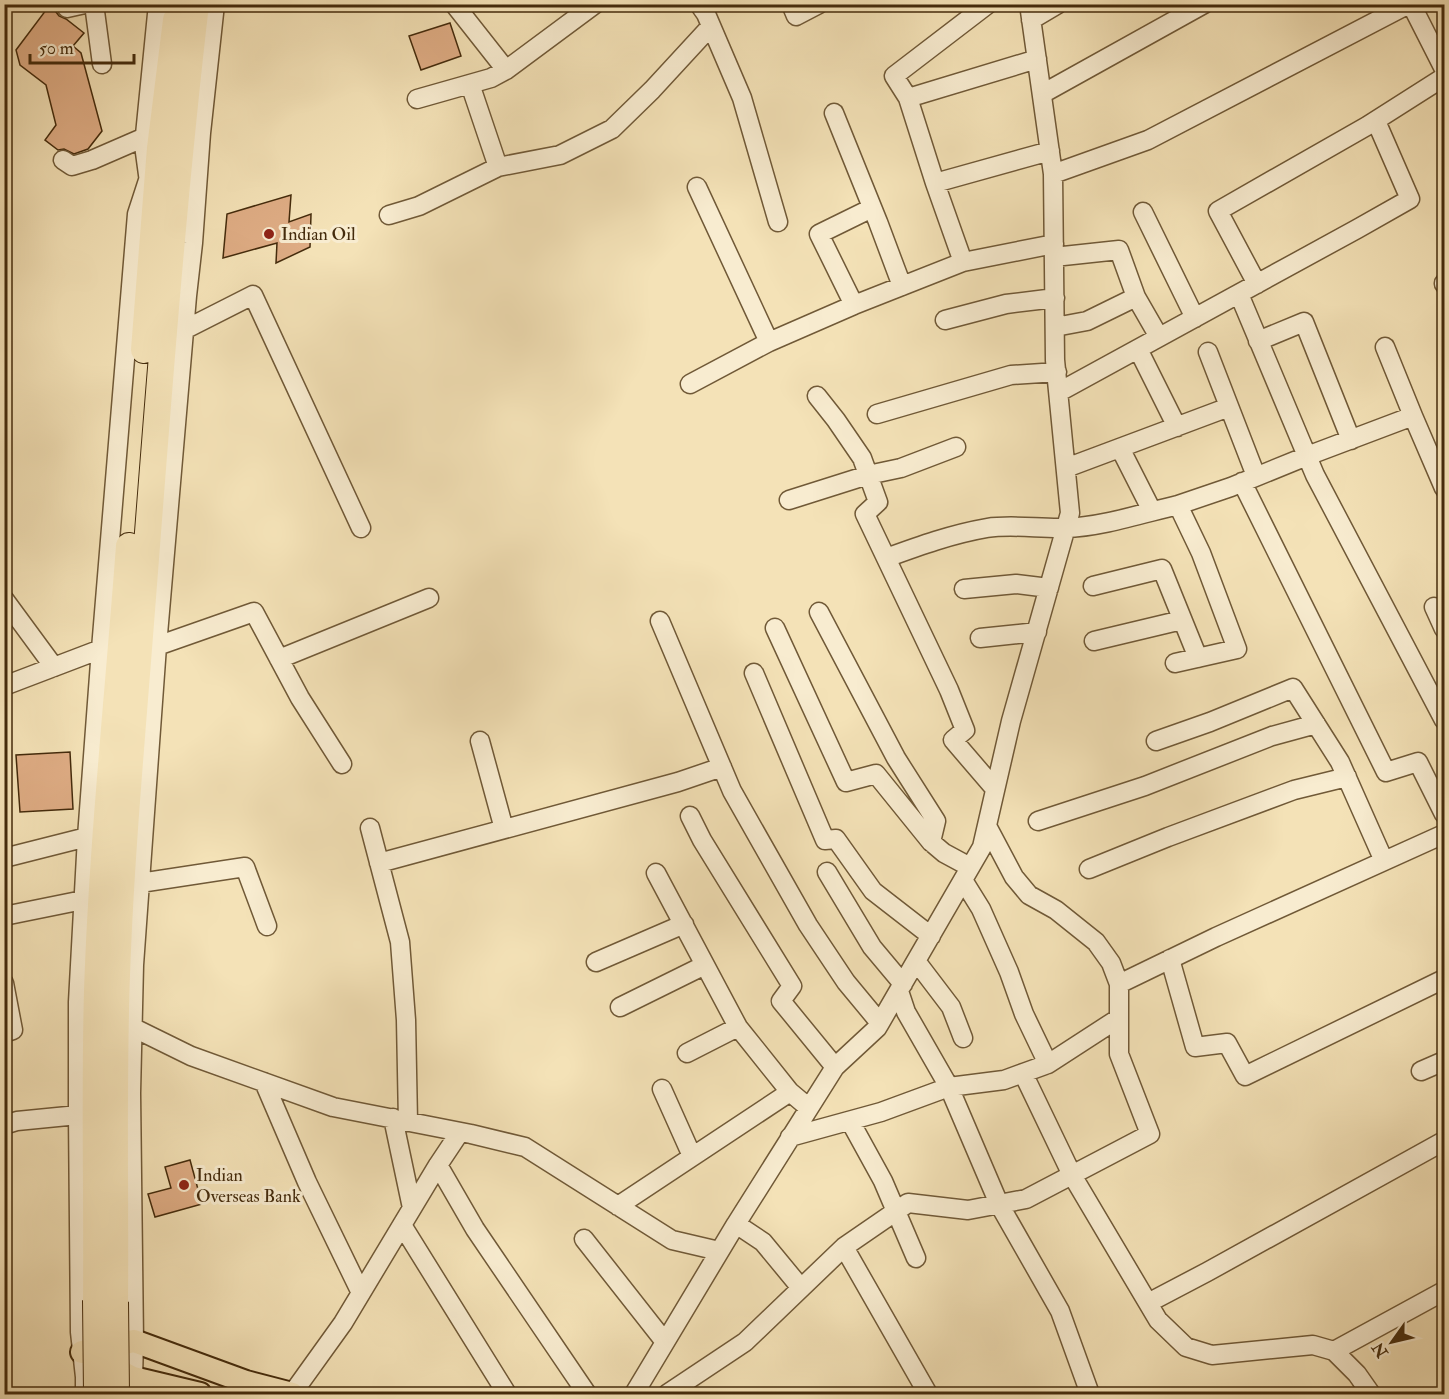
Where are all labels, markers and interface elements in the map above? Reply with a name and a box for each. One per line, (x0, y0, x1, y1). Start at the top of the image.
scale bar (30, 27, 134, 65)
text: 50 m (39, 37, 74, 60)
place label: Indian Oil (281, 223, 356, 246)
marker: Indian Oil (262, 227, 276, 241)
place label: Indian Overseas Bank (196, 1164, 301, 1208)
marker: Indian Overseas Bank (177, 1178, 191, 1192)
north arrow (1362, 1312, 1422, 1372)
text: N (1368, 1338, 1393, 1362)

